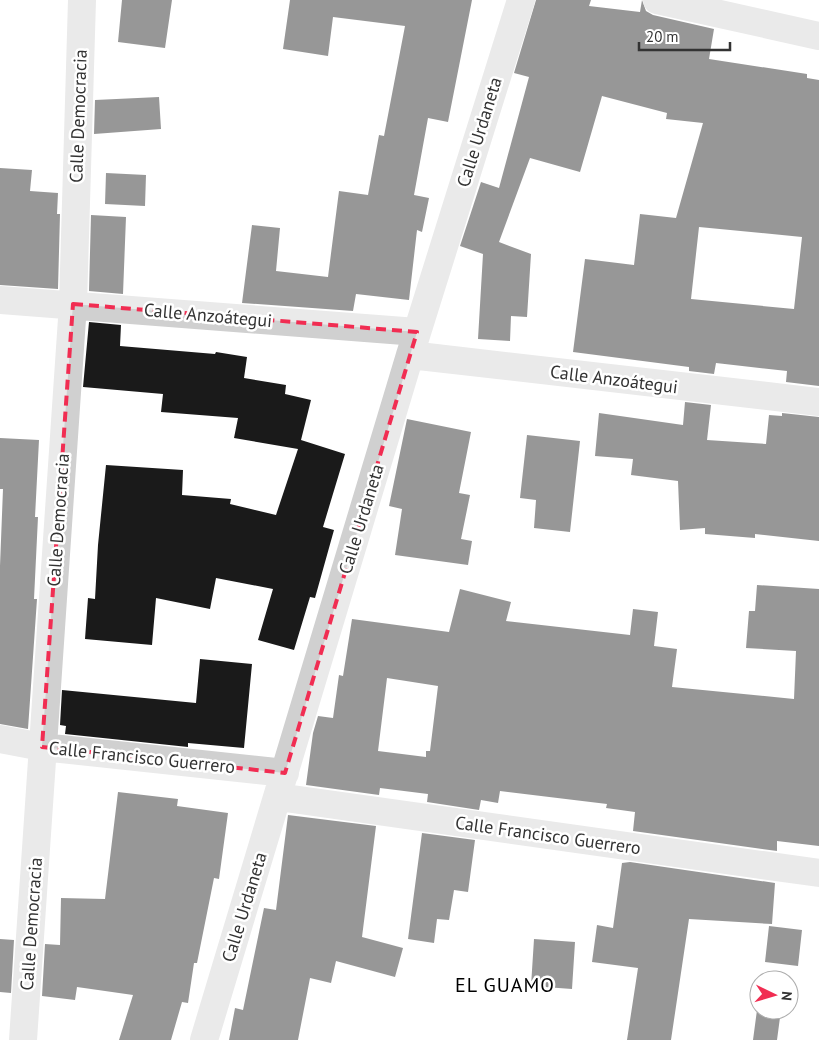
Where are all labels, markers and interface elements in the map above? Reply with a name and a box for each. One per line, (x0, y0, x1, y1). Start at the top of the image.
scale bar (639, 20, 730, 52)
text: 20 m (646, 27, 679, 46)
street label: Calle Democracia (64, 49, 92, 183)
street label: Calle Urdaneta (451, 74, 507, 190)
street label: Calle Anzoátegui (143, 298, 273, 332)
street label: Calle Anzoátegui (549, 360, 679, 398)
street label: Calle Democracia (42, 453, 74, 587)
street label: Calle Urdaneta (333, 461, 389, 577)
street label: Calle Francisco Guerrero (48, 736, 236, 778)
street label: Calle Francisco Guerrero (454, 811, 642, 859)
street label: Calle Urdaneta (216, 849, 272, 965)
street label: Calle Democracia (15, 857, 47, 991)
north arrow (749, 970, 799, 1020)
district label: EL GUAMO (455, 972, 555, 998)
text: N (778, 991, 796, 1002)

